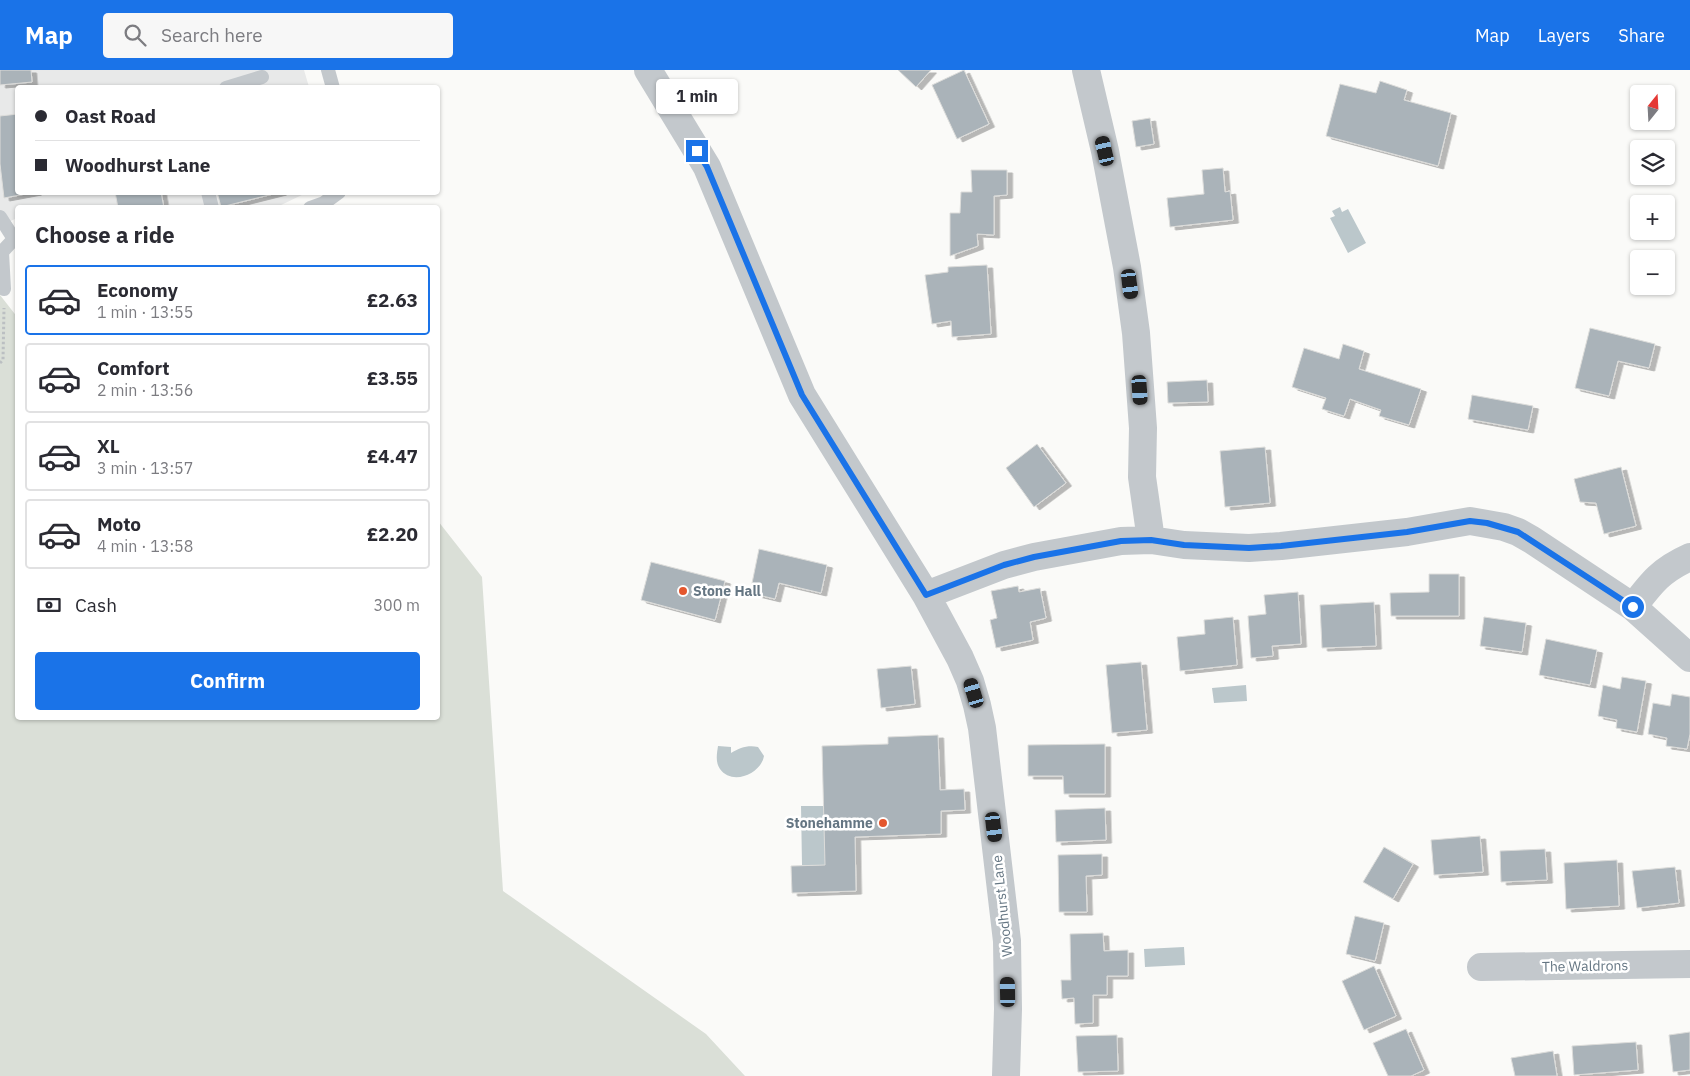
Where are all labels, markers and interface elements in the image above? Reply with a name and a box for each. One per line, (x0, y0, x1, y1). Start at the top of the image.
search box (103, 13, 453, 58)
text: Map (25, 19, 73, 51)
icon: search (121, 21, 149, 49)
text: Search here (161, 23, 263, 47)
text: Map (1475, 24, 1510, 47)
text: Layers (1538, 24, 1590, 47)
text: Share (1618, 24, 1665, 47)
callout: 1 min (656, 78, 738, 114)
north arrow (1630, 85, 1675, 130)
map controls (1630, 85, 1675, 295)
text: 1 min (676, 86, 718, 106)
text: Oast Road (65, 104, 156, 128)
car (1094, 135, 1115, 167)
route end (686, 140, 708, 162)
button: layers (1630, 140, 1675, 185)
text: Woodhurst Lane (65, 153, 210, 177)
button: + (1630, 195, 1675, 240)
text: Choose a ride (35, 220, 175, 249)
button: − (1630, 250, 1675, 295)
car (1120, 268, 1139, 300)
icon: car (37, 278, 82, 323)
text: Economy (97, 278, 178, 302)
text: £2.63 (367, 288, 418, 312)
text: 1 min · 13:55 (97, 302, 193, 322)
icon: car (37, 356, 82, 401)
text: Comfort (97, 356, 170, 380)
text: £3.55 (367, 366, 418, 390)
car (1131, 375, 1148, 405)
text: 2 min · 13:56 (97, 380, 193, 400)
icon: car (37, 434, 82, 479)
text: XL (97, 434, 120, 458)
text: £4.47 (367, 444, 418, 468)
text: 3 min · 13:57 (97, 458, 193, 478)
icon: car (37, 512, 82, 557)
text: Moto (97, 512, 141, 536)
text: £2.20 (367, 522, 418, 546)
text: 4 min · 13:58 (97, 536, 193, 556)
place label: Stone Hall (693, 582, 761, 600)
marker: Stone Hall (677, 585, 689, 597)
icon: cash (35, 591, 63, 619)
text: Cash (75, 593, 117, 617)
text: 300 m (373, 595, 420, 615)
route start (1622, 596, 1644, 618)
button: Confirm (35, 652, 420, 710)
car (962, 676, 985, 710)
car (984, 811, 1003, 843)
place label: Stonehamme (786, 814, 873, 832)
marker: Stonehamme (877, 817, 889, 829)
street label: Woodhurst Lane (988, 854, 1016, 958)
street label: The Waldrons (1542, 956, 1629, 976)
car (1000, 977, 1015, 1007)

